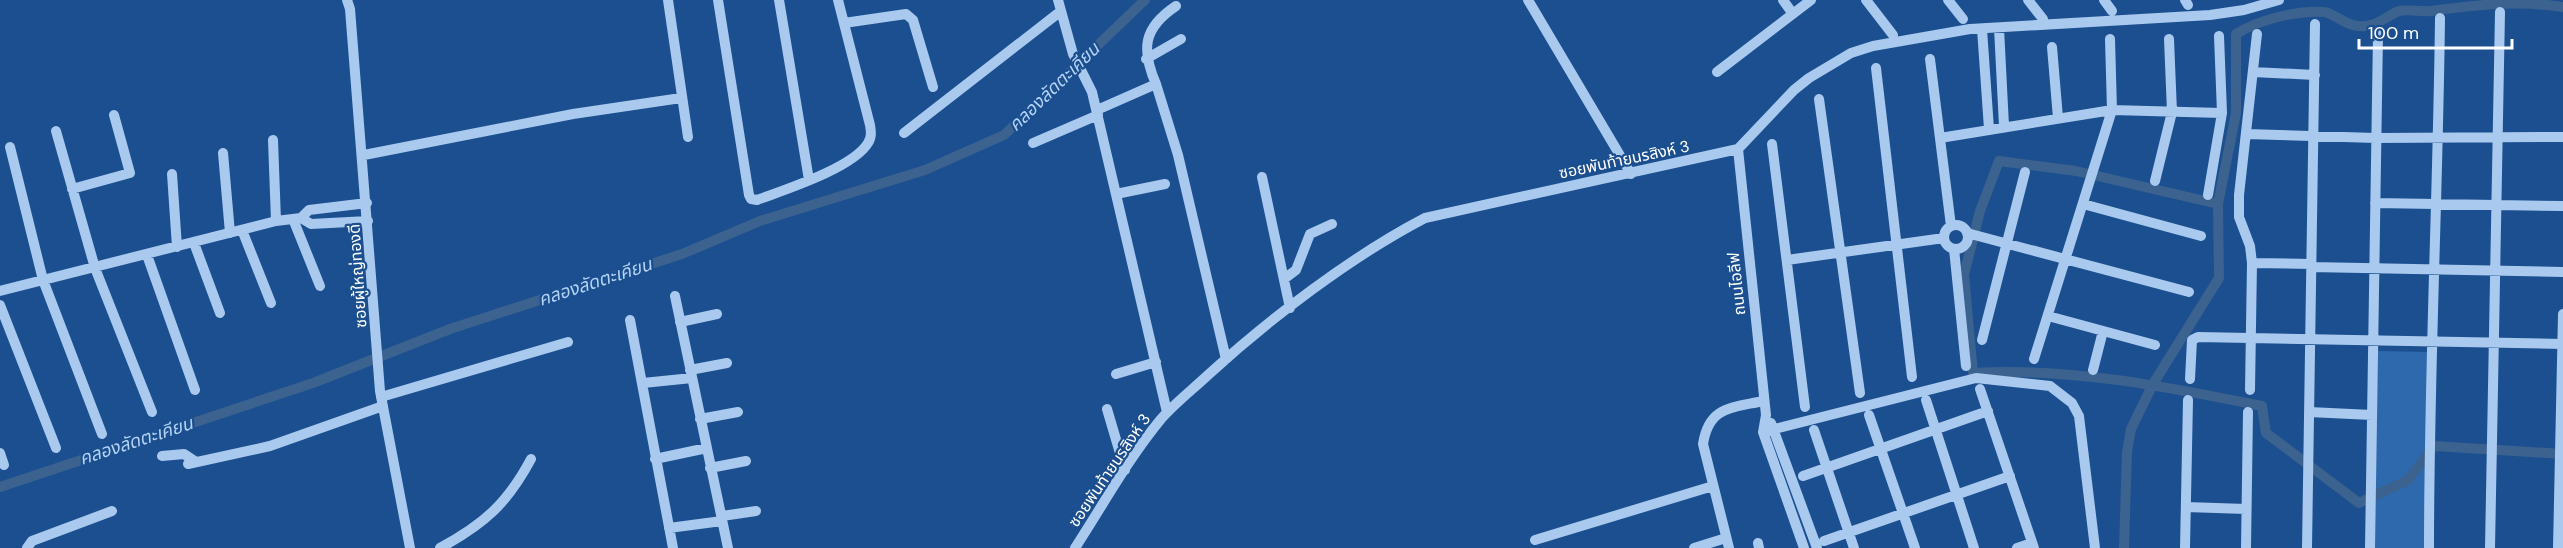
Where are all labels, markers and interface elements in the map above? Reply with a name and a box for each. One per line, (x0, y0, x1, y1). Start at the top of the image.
scale bar (2359, 12, 2512, 50)
text: 100 m (2368, 21, 2419, 45)
water label: คลองลัดตะเคียน (1003, 37, 1106, 137)
street label: ซอยพันท้ายนรสิงห์ 3 (1557, 135, 1691, 184)
street label: ซอยผู้ใหญ่ทองดี (343, 223, 372, 329)
street label: ถนนไอลีฟ (1723, 251, 1750, 316)
water label: คลองลัดตะเคียน (535, 252, 656, 312)
street label: ซอยพันท้ายนรสิงห์ 3 (1064, 409, 1155, 531)
water label: คลองลัดตะเคียน (76, 411, 197, 471)

